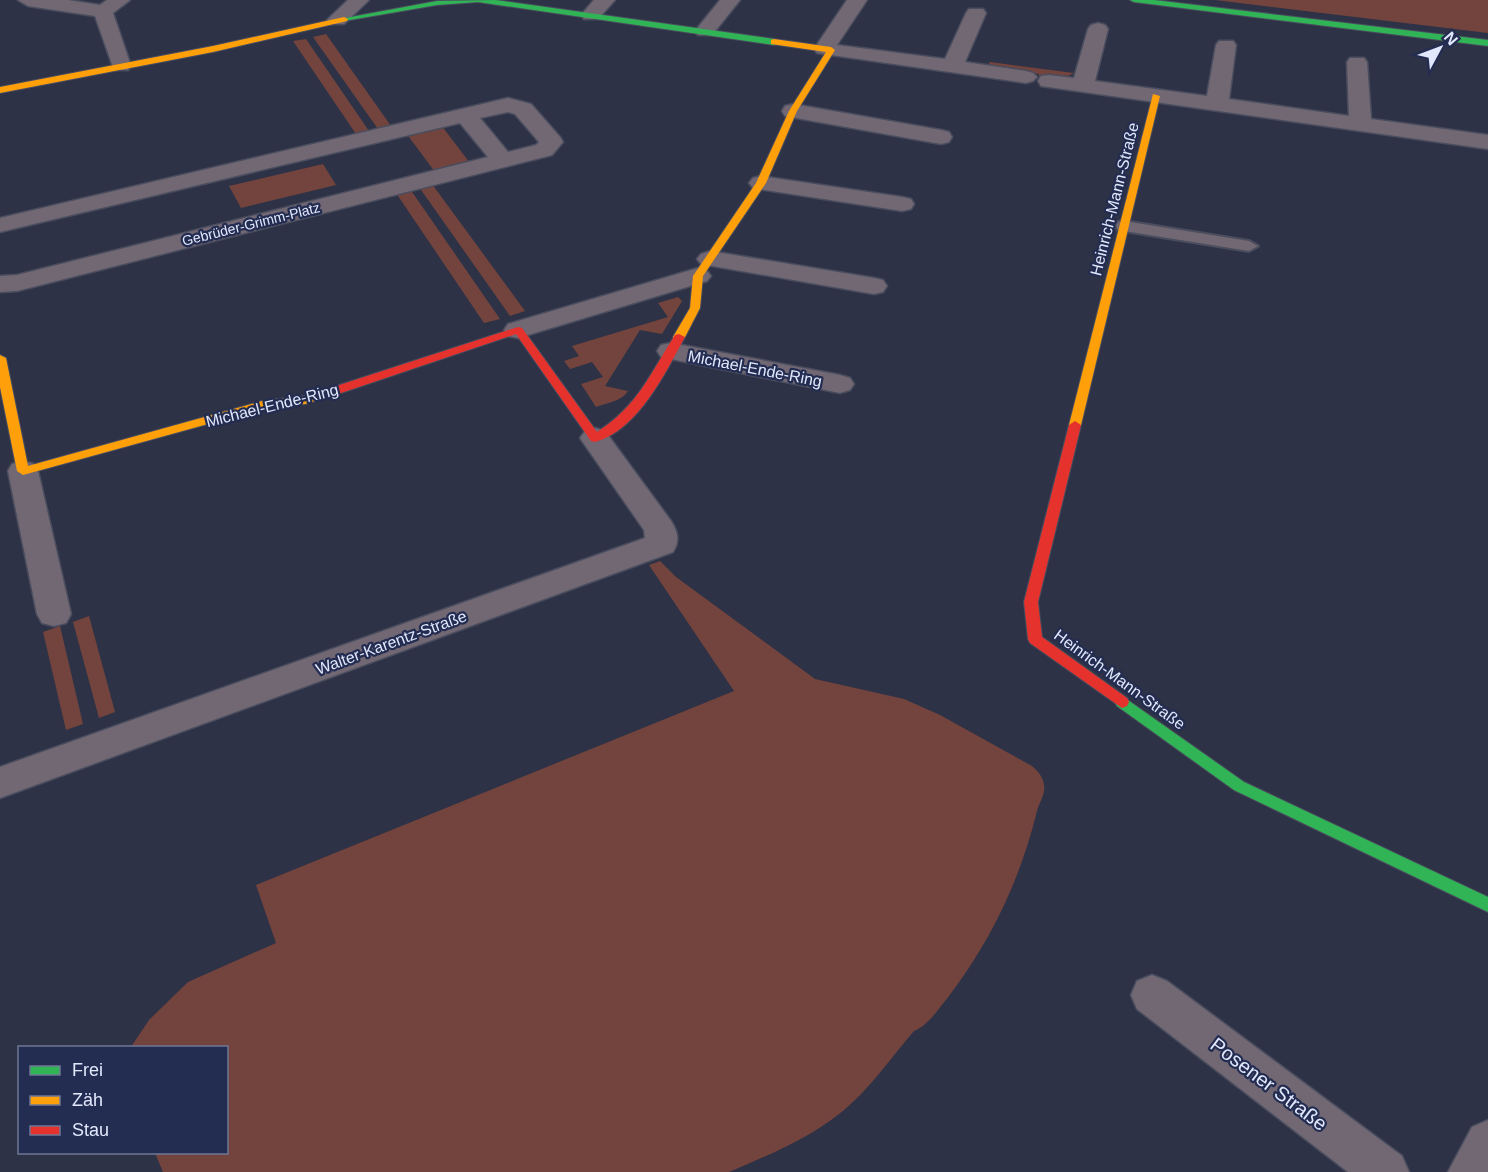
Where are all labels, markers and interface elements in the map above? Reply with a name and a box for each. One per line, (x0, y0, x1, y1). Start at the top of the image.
north arrow (1410, 18, 1470, 78)
text: N (1441, 29, 1461, 48)
street label: Heinrich-Mann-Straße (1087, 121, 1142, 278)
street label: Gebrüder-Grimm-Platz (180, 199, 322, 249)
street label: Michael-Ende-Ring (687, 347, 823, 390)
street label: Michael-Ende-Ring (204, 381, 340, 430)
street label: Walter-Karentz-Straße (313, 607, 469, 678)
street label: Heinrich-Mann-Straße (1051, 626, 1188, 733)
street label: Posener Straße (1206, 1033, 1332, 1135)
legend (18, 1046, 228, 1154)
text: Frei (72, 1060, 103, 1080)
text: Zäh (72, 1090, 103, 1110)
text: Stau (72, 1120, 109, 1140)

